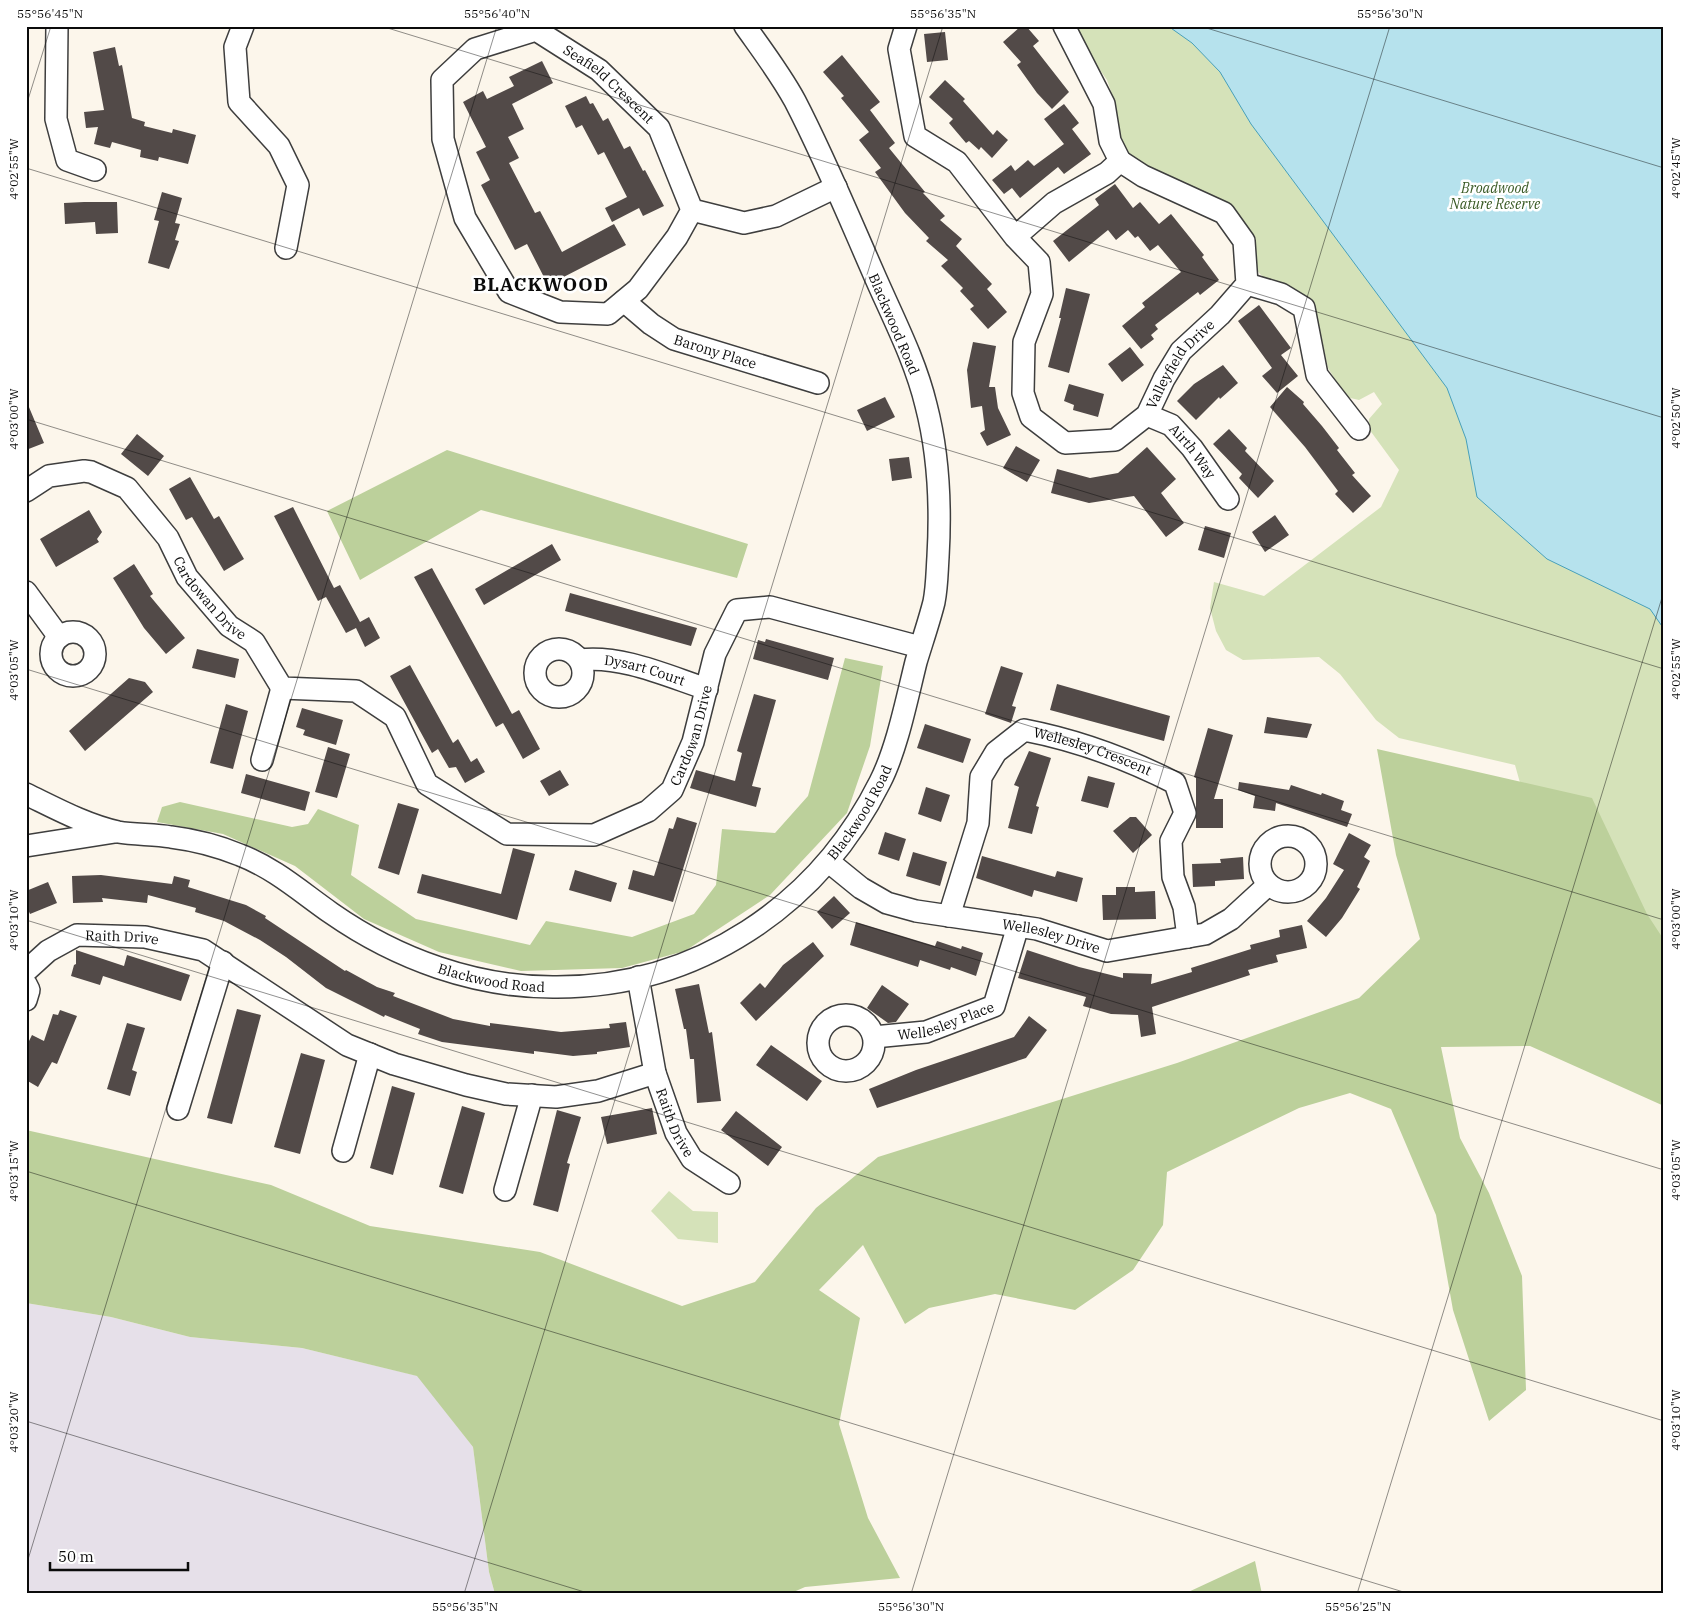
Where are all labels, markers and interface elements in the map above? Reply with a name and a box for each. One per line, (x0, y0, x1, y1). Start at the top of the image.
text: 55°56'45"N (17, 6, 83, 21)
text: 55°56'40"N (464, 6, 530, 21)
text: 55°56'35"N (910, 6, 976, 21)
text: 55°56'30"N (1357, 6, 1423, 21)
street label: Seafield Crescent (560, 41, 658, 127)
text: 4°02'45"W (1668, 137, 1683, 199)
text: 4°02'55"W (6, 138, 21, 200)
park label: Broadwood Nature Reserve (1449, 179, 1541, 213)
street label: Blackwood Road (864, 270, 924, 378)
district label: BLACKWOOD (473, 272, 609, 296)
street label: Valleyfield Drive (1142, 316, 1218, 412)
street label: Barony Place (671, 330, 759, 373)
text: 4°02'50"W (1668, 387, 1683, 449)
text: 4°03'00"W (6, 388, 21, 450)
street label: Airth Way (1165, 420, 1220, 483)
street label: Cardowan Drive (169, 553, 250, 644)
text: 4°02'55"W (1668, 638, 1683, 700)
text: 4°03'05"W (6, 639, 21, 701)
street label: Dysart Court (603, 651, 688, 690)
street label: Cardowan Drive (666, 683, 716, 789)
street label: Wellesley Crescent (1032, 723, 1154, 779)
street label: Blackwood Road (823, 762, 896, 864)
text: 4°03'00"W (1668, 888, 1683, 950)
text: 4°03'10"W (6, 889, 21, 951)
street label: Wellesley Drive (1001, 915, 1102, 957)
street label: Raith Drive (85, 926, 161, 949)
street label: Blackwood Road (436, 959, 546, 996)
street label: Wellesley Place (897, 998, 997, 1044)
street label: Raith Drive (652, 1086, 698, 1161)
text: 4°03'05"W (1668, 1139, 1683, 1201)
text: 4°03'15"W (6, 1140, 21, 1202)
text: 4°03'10"W (1668, 1389, 1683, 1451)
text: 4°03'20"W (6, 1391, 21, 1453)
scale bar (50, 1540, 188, 1572)
text: 50 m (58, 1547, 94, 1566)
text: 55°56'35"N (432, 1599, 498, 1614)
text: 55°56'30"N (878, 1599, 944, 1614)
text: 55°56'25"N (1325, 1599, 1391, 1614)

